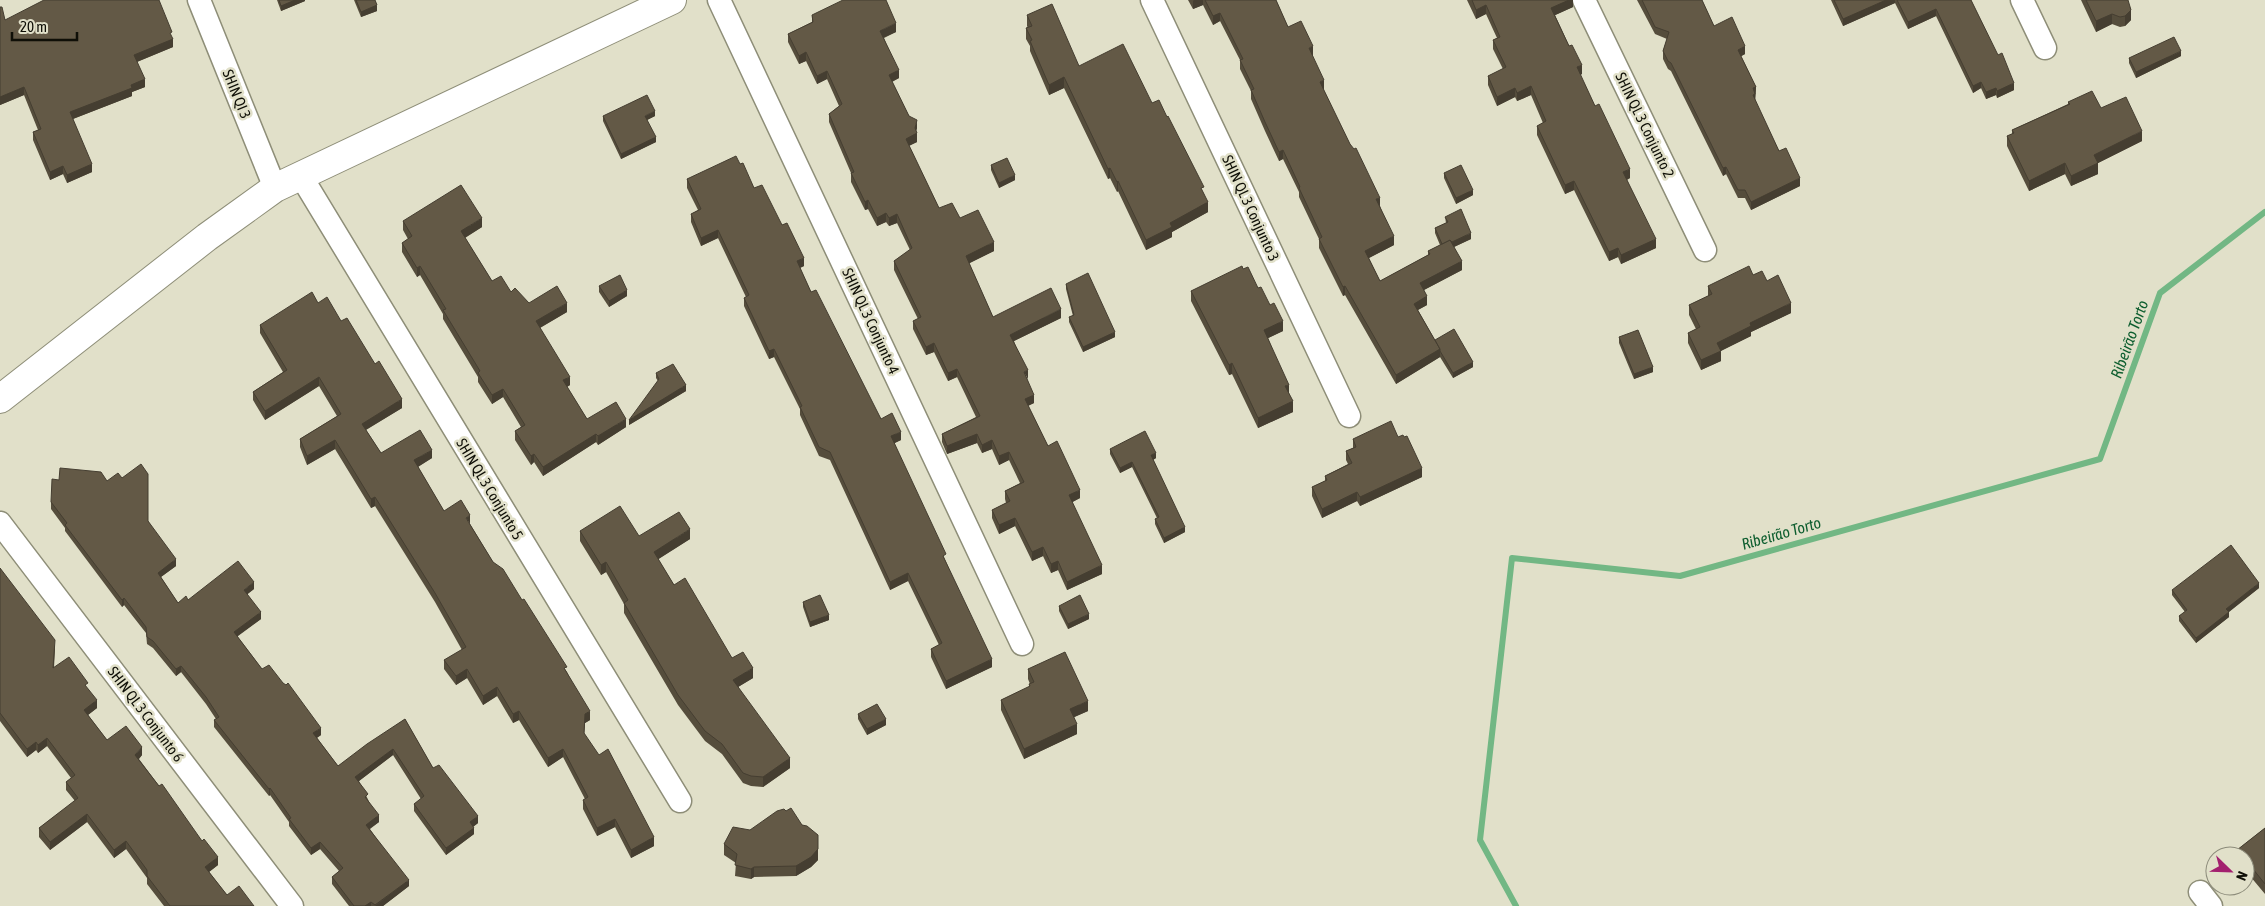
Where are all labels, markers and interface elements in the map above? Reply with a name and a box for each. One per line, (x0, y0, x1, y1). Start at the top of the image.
scale bar (12, 10, 78, 42)
text: 20 m (20, 18, 47, 35)
street label: SHIN QI 3 (219, 67, 255, 121)
street label: SHIN QL 3 Conjunto 2 (1612, 70, 1678, 180)
street label: SHIN QL 3 Conjunto 3 (1219, 152, 1283, 264)
street label: SHIN QL 3 Conjunto 4 (839, 265, 903, 377)
water label: Ribeirão Torto (2107, 298, 2151, 380)
street label: SHIN QL 3 Conjunto 5 (453, 435, 527, 543)
water label: Ribeirão Torto (1739, 513, 1823, 553)
street label: SHIN QL 3 Conjunto 6 (105, 663, 187, 765)
north arrow (2205, 846, 2255, 896)
text: N (2233, 869, 2251, 883)

